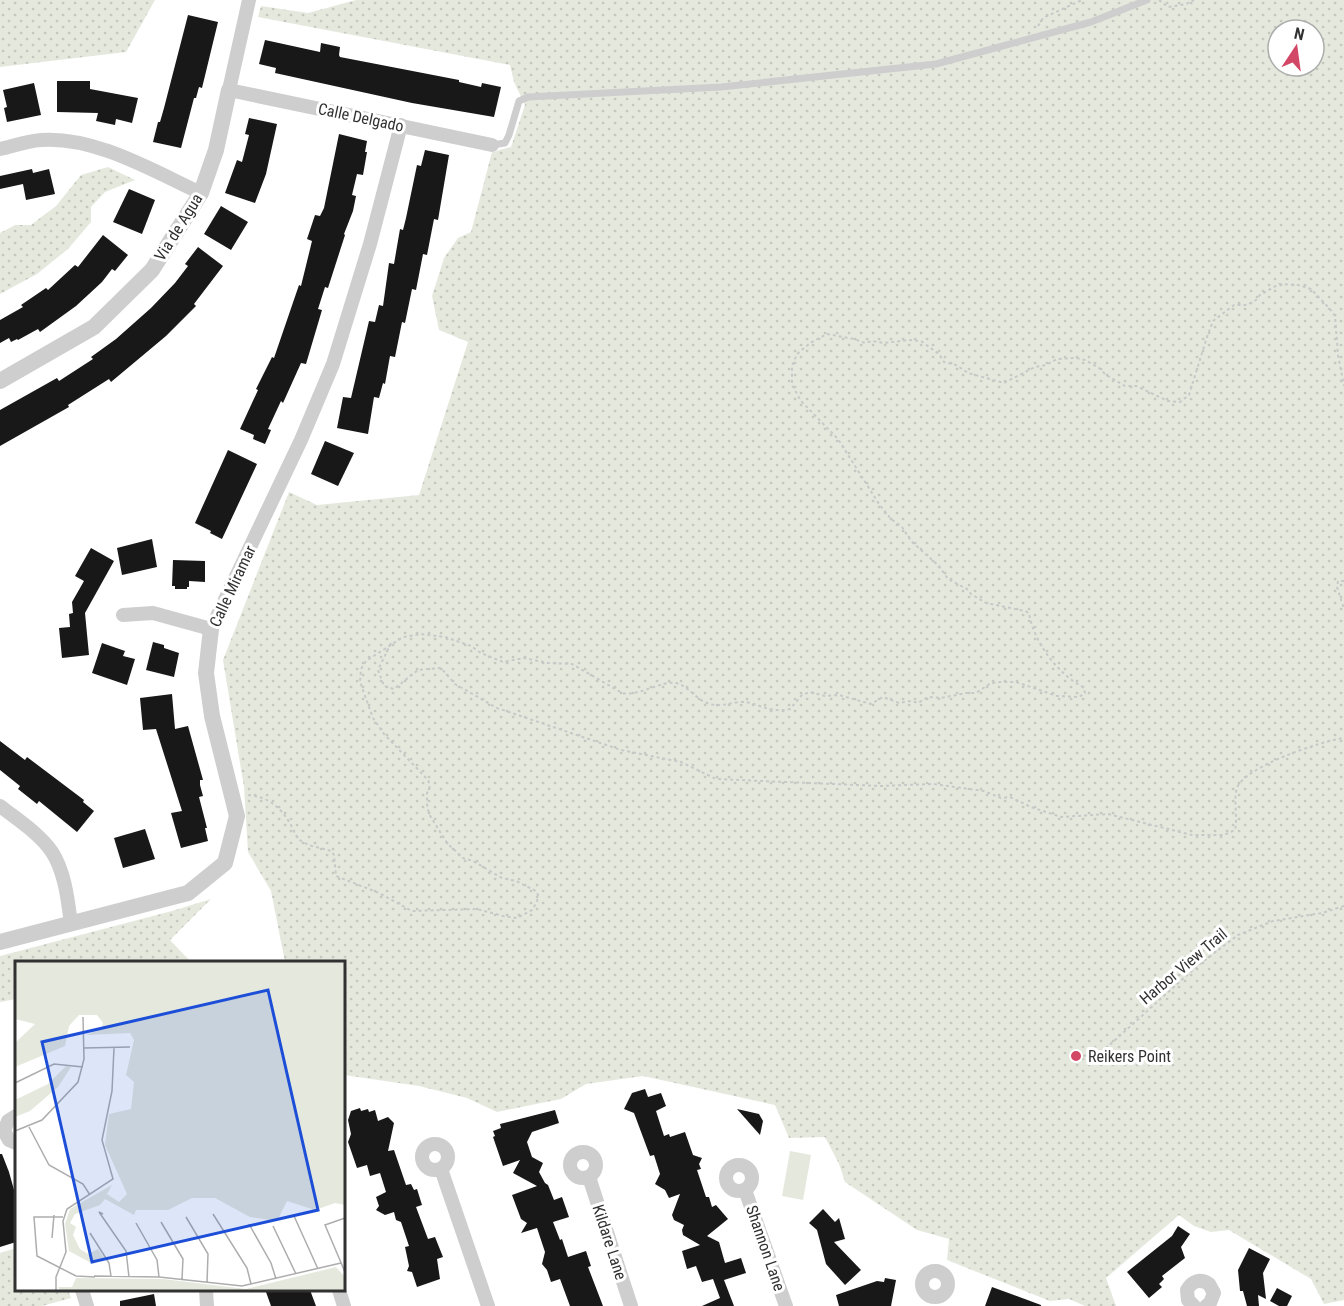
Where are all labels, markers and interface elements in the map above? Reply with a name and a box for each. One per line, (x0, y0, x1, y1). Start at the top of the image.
north arrow (1266, 18, 1326, 78)
text: N (1292, 24, 1306, 44)
street label: Calle Delgado (316, 99, 405, 136)
street label: Via de Agua (150, 190, 207, 264)
street label: Calle Miramar (205, 542, 260, 630)
street label: Harbor View Trail (1136, 924, 1231, 1008)
inset map (15, 961, 345, 1291)
place label: Reikers Point (1088, 1047, 1171, 1066)
marker: Reikers Point (1069, 1049, 1083, 1063)
street label: Kildare Lane (588, 1202, 631, 1282)
street label: Shannon Lane (742, 1203, 789, 1293)

